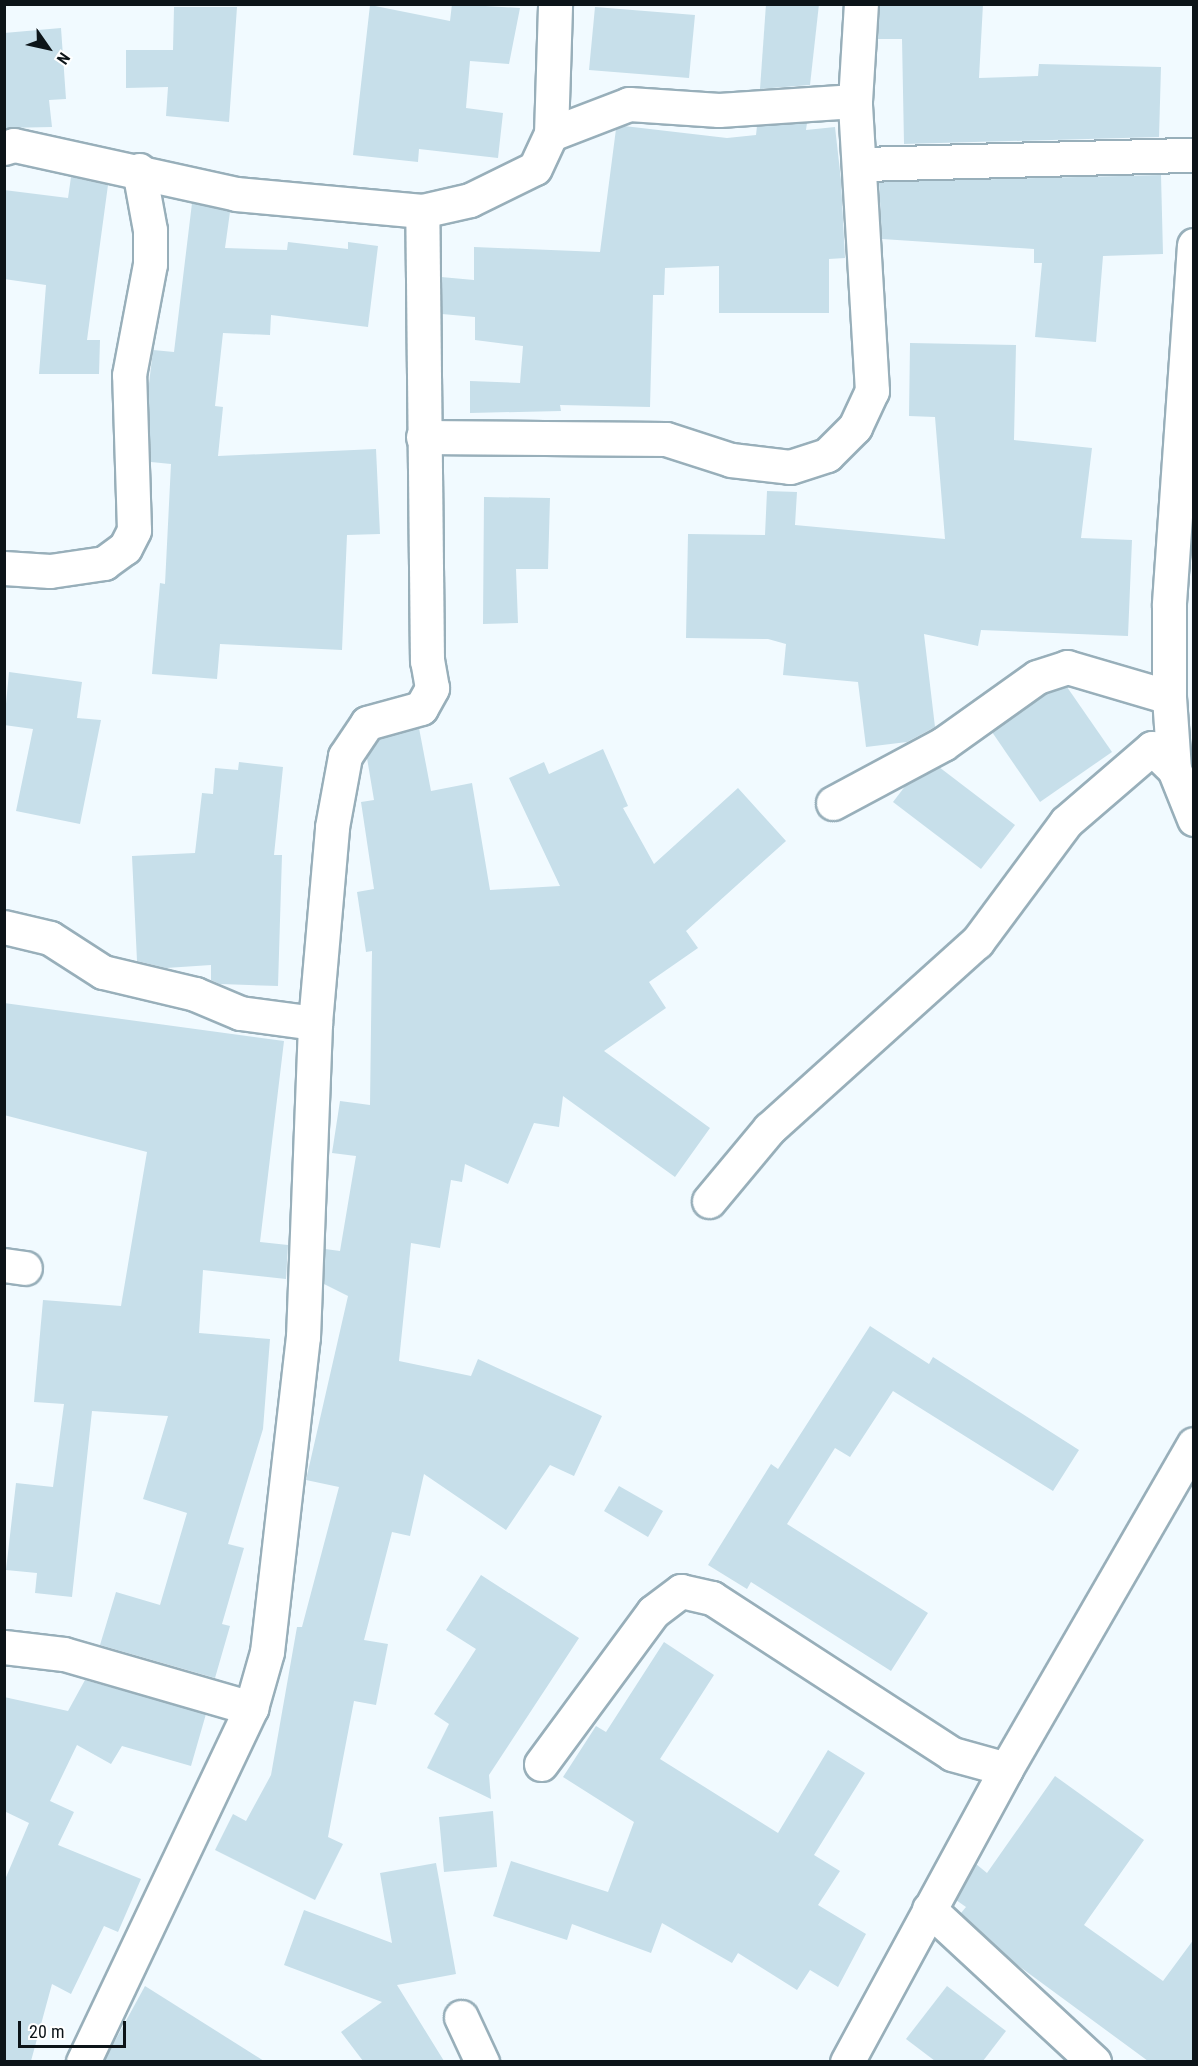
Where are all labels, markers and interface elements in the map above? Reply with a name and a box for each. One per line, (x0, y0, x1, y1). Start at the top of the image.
north arrow (18, 18, 78, 78)
text: N (53, 49, 74, 68)
scale bar (21, 2009, 129, 2047)
text: 20 m (29, 2021, 64, 2042)

